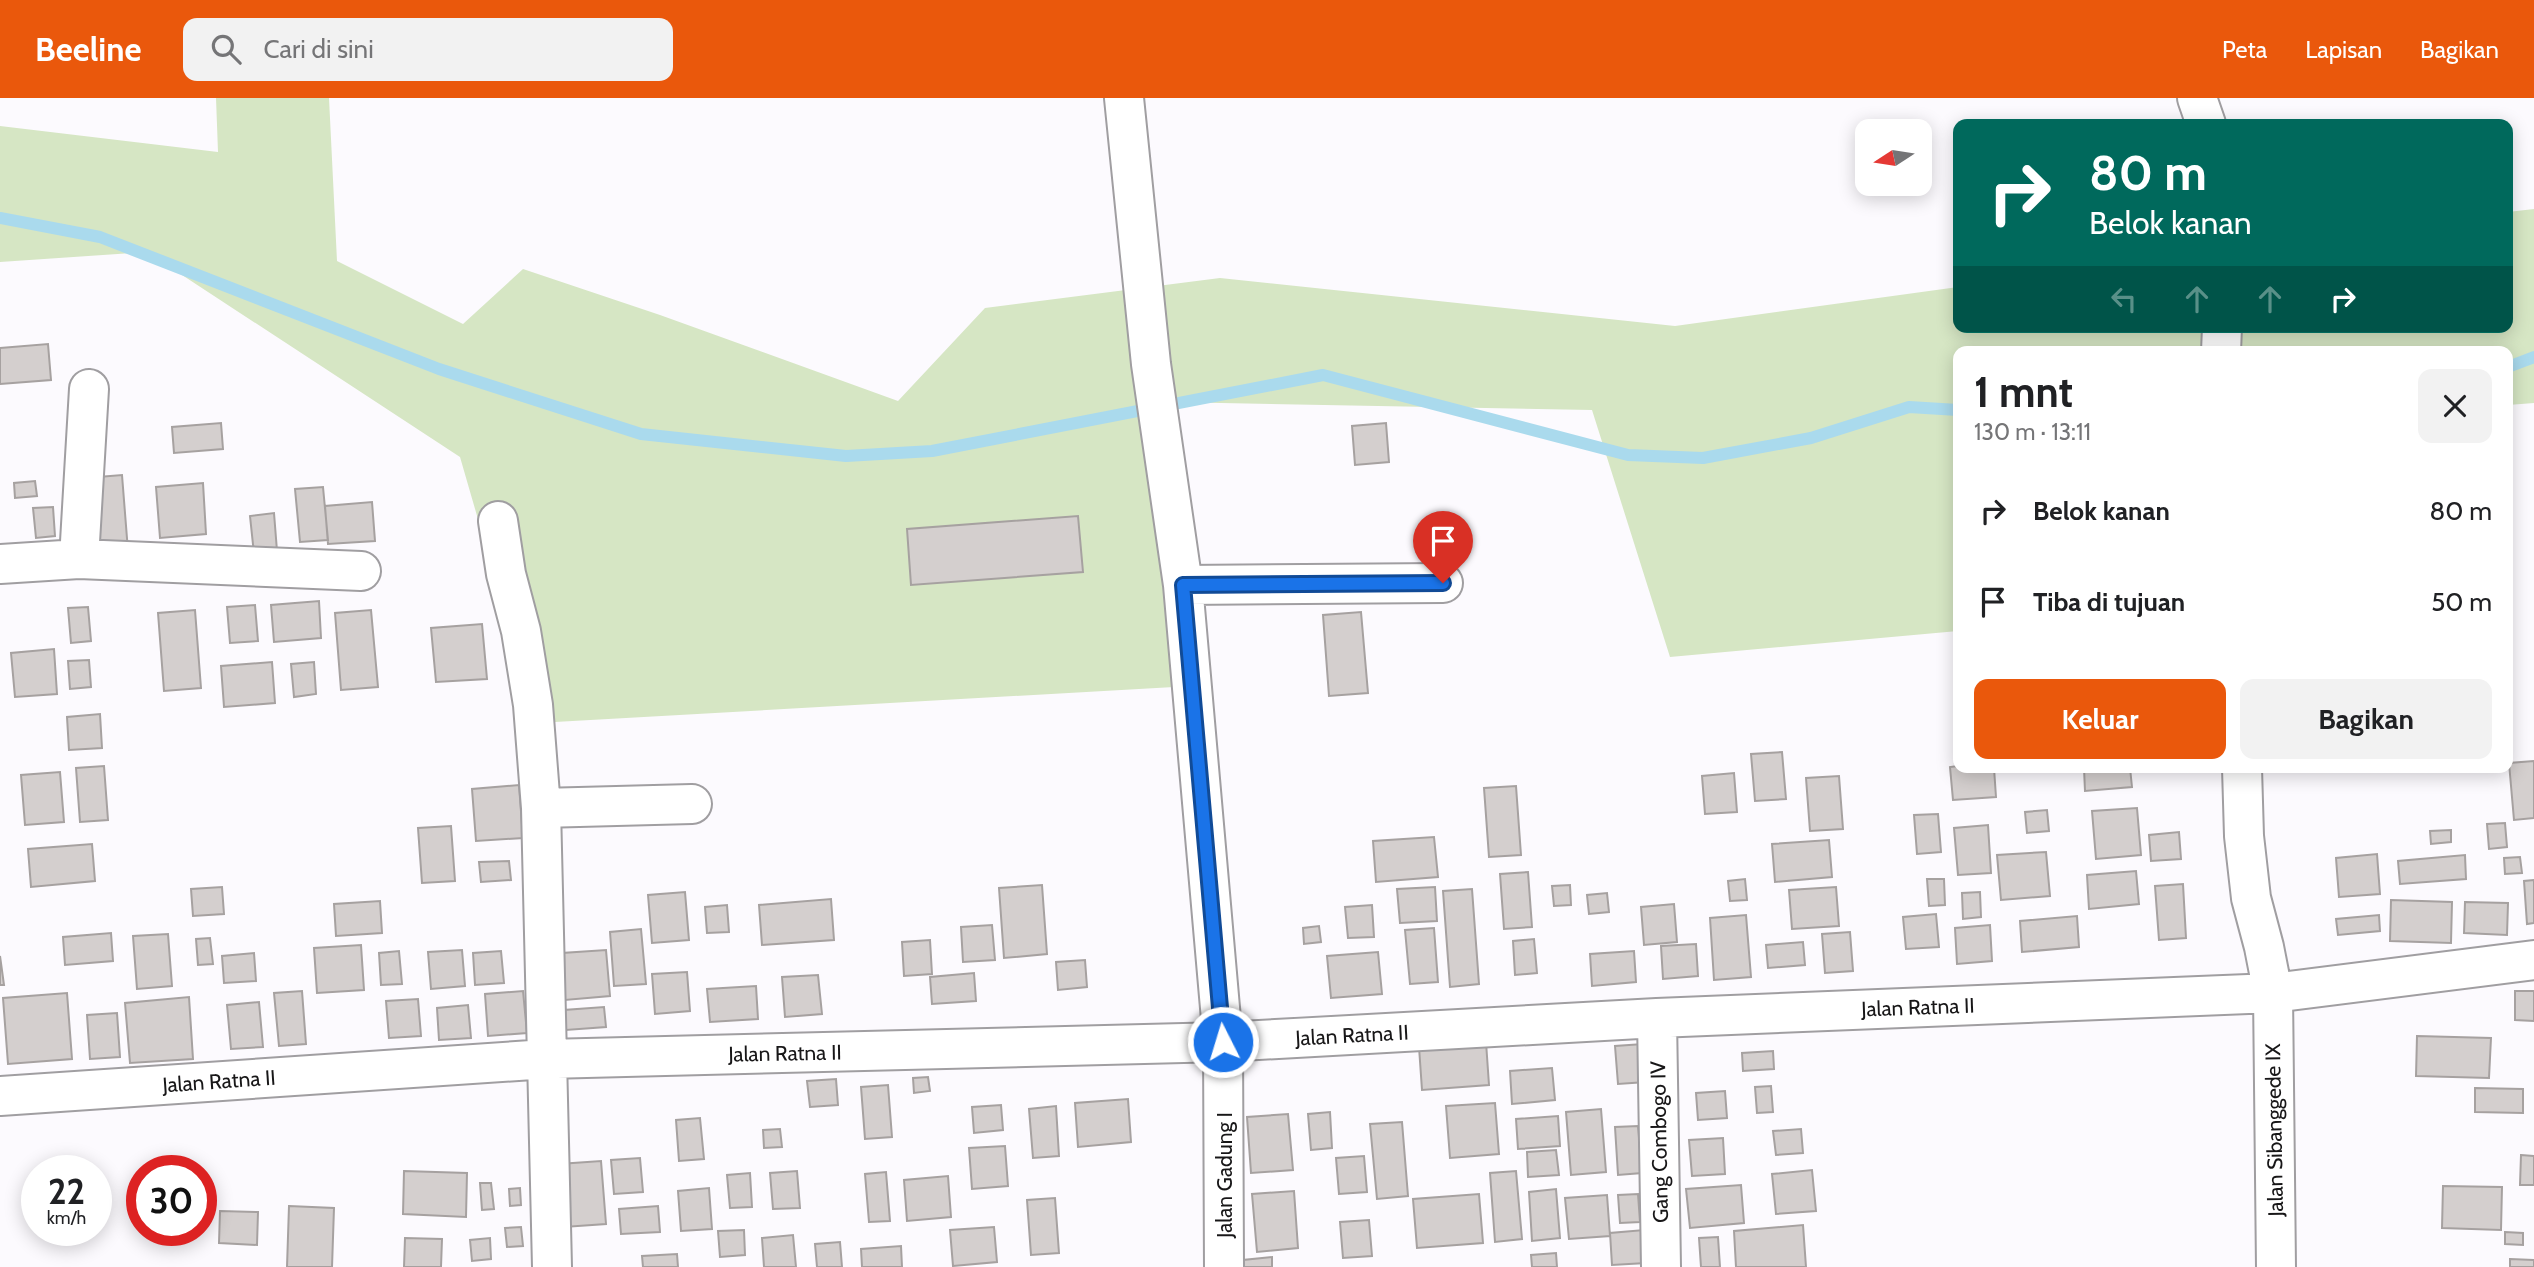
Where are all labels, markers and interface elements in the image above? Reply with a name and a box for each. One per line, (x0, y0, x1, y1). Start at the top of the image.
search box (183, 18, 673, 81)
text: Beeline (35, 29, 141, 69)
icon: search (207, 30, 245, 68)
text: Cari di sini (263, 33, 374, 65)
text: Peta (2222, 35, 2267, 64)
text: Lapisan (2305, 35, 2382, 64)
text: Bagikan (2420, 35, 2499, 64)
north arrow (1855, 119, 1932, 196)
map controls (1855, 119, 1932, 196)
text: 80 m (2089, 143, 2207, 202)
icon: right (1974, 147, 2065, 238)
text: Belok kanan (2089, 203, 2252, 242)
icon: left (2105, 280, 2143, 318)
icon: ahead (2178, 280, 2216, 318)
icon: ahead (2251, 280, 2289, 318)
icon: right (2324, 280, 2362, 318)
text: 1 mnt (1974, 366, 2073, 418)
button: close (2418, 369, 2492, 443)
text: 130 m · 13:11 (1974, 418, 2091, 446)
icon: right (1974, 492, 2012, 530)
text: Belok kanan (2033, 495, 2170, 527)
text: 80 m (2429, 495, 2492, 527)
pin (1413, 511, 1473, 583)
icon: arrive (1424, 522, 1462, 560)
icon: arrive (1974, 583, 2012, 621)
text: Tiba di tujuan (2033, 586, 2185, 618)
text: 50 m (2431, 586, 2492, 618)
button: Keluar (1974, 679, 2226, 759)
button: Bagikan (2240, 679, 2492, 759)
street label: Jalan Ratna II (1860, 993, 1975, 1022)
position arrow (1186, 1005, 1260, 1079)
street label: Jalan Ratna II (1294, 1020, 1409, 1051)
street label: Jalan Ratna II (727, 1040, 842, 1067)
street label: Jalan Sibanggede IX (2260, 1043, 2288, 1218)
street label: Gang Combogo IV (1645, 1061, 1673, 1223)
street label: Jalan Ratna II (161, 1065, 276, 1097)
street label: Jalan Gadung I (1212, 1112, 1237, 1239)
speed limit sign: 30 (126, 1155, 217, 1246)
text: 22 (48, 1170, 85, 1213)
text: km/h (47, 1207, 86, 1229)

